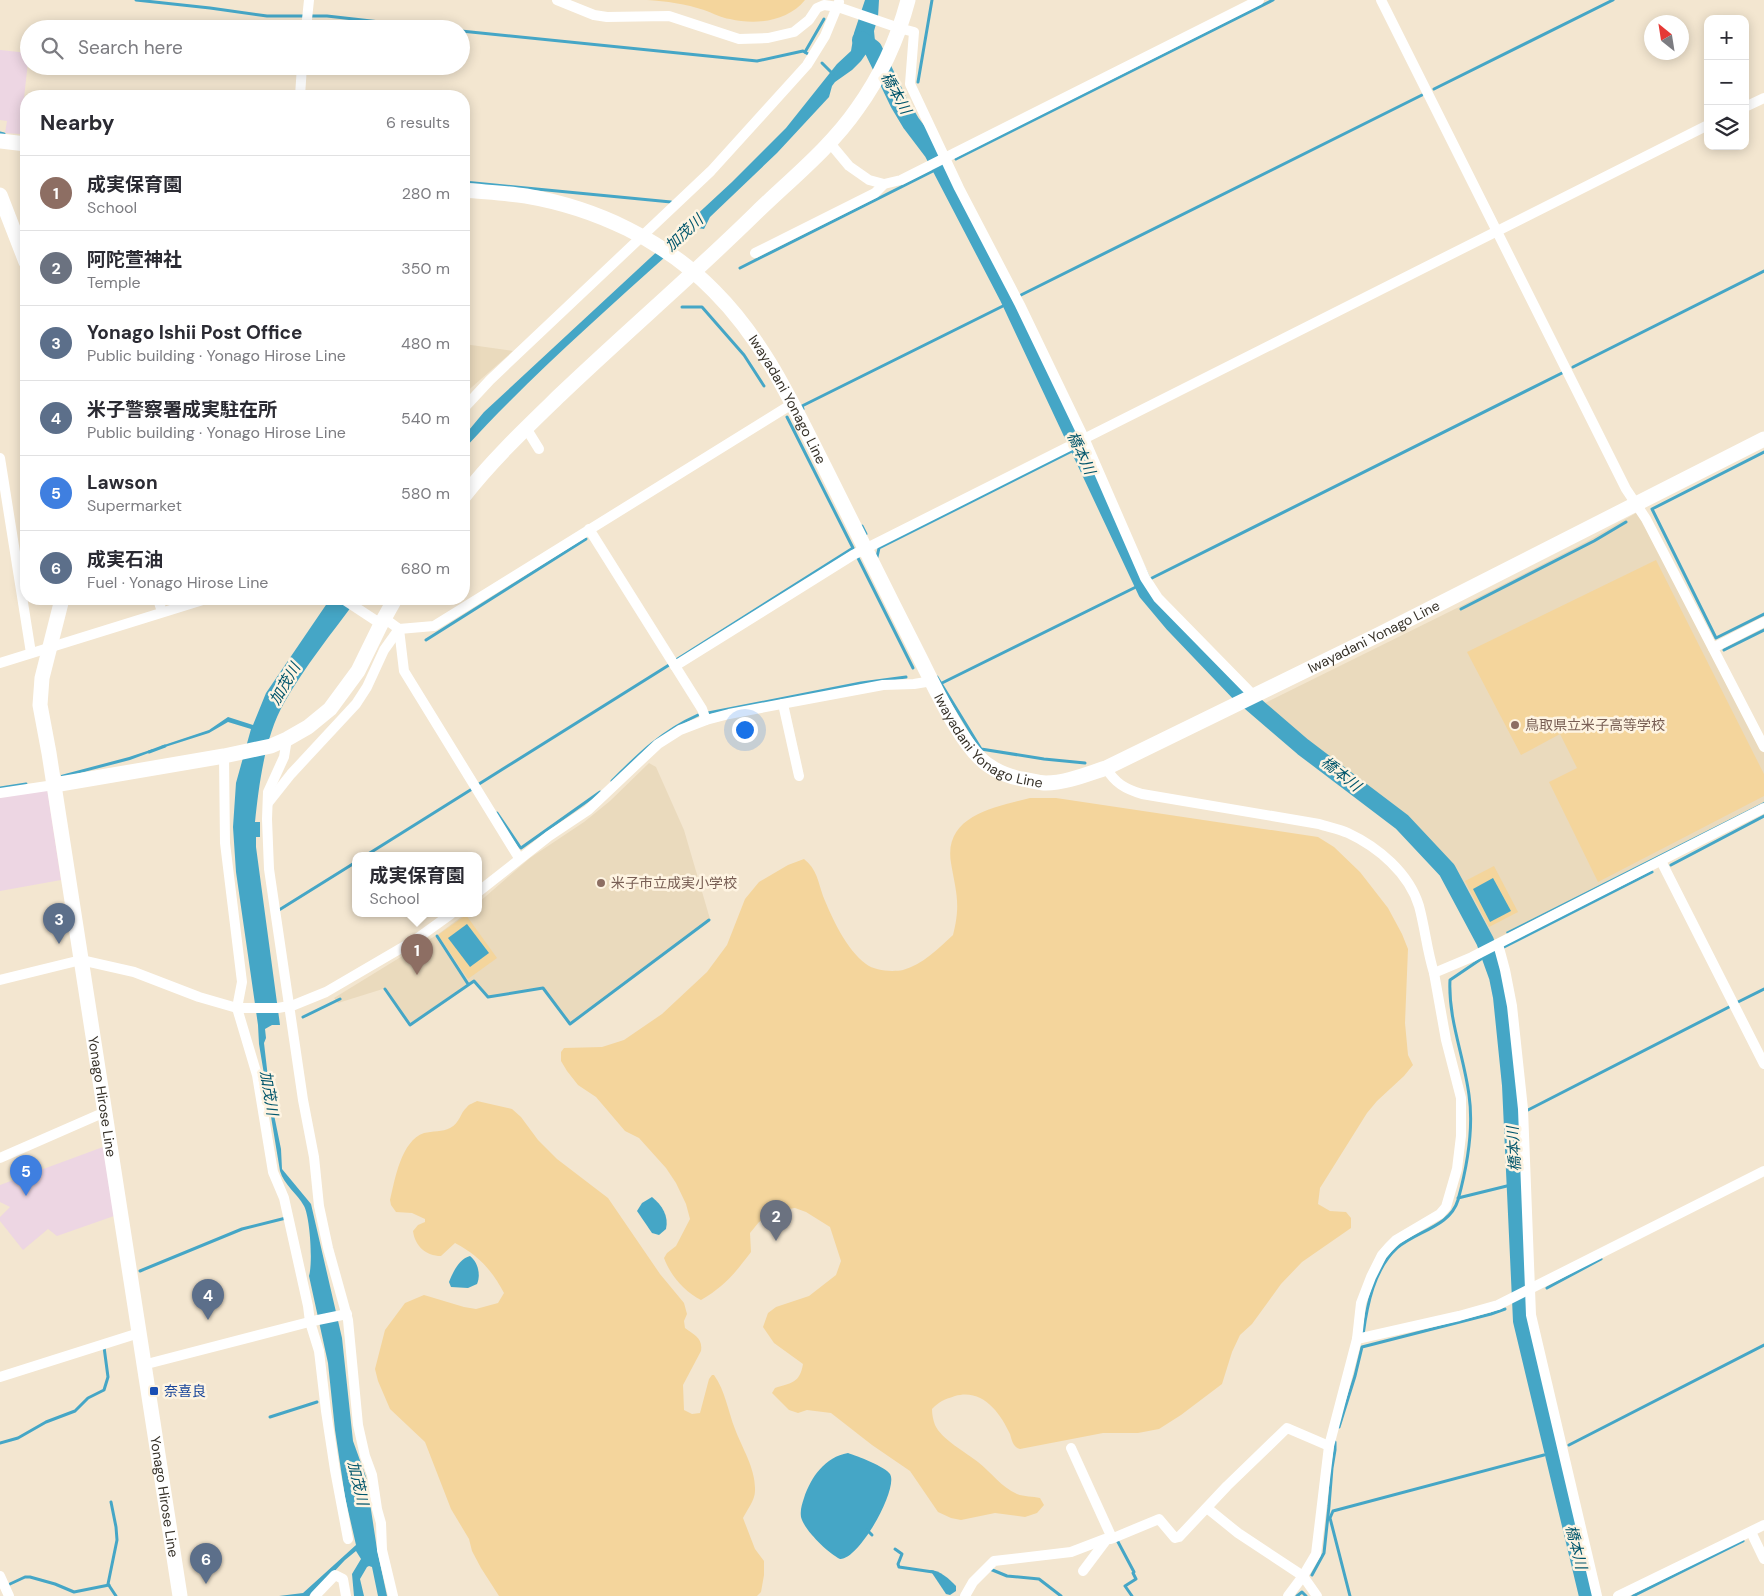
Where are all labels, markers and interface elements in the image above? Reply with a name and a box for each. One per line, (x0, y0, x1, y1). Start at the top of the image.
north arrow (1644, 15, 1689, 60)
map controls (1704, 15, 1749, 150)
button: + (1704, 15, 1749, 60)
search box (20, 20, 470, 75)
icon: search (38, 34, 66, 62)
text: Search here (78, 35, 183, 60)
button: − (1704, 60, 1749, 105)
water label: 橋本川 (876, 68, 917, 119)
button: layers (1704, 105, 1749, 150)
text: Nearby (40, 109, 114, 137)
text: 6 results (386, 112, 450, 133)
text: 成実保育園 (87, 172, 182, 197)
text: 1 (53, 183, 59, 204)
text: 280 m (402, 183, 450, 204)
text: School (87, 197, 137, 218)
water label: 加茂川 (661, 209, 709, 256)
text: 阿陀萱神社 (87, 247, 182, 272)
text: 2 (51, 258, 61, 279)
text: 350 m (401, 258, 450, 279)
text: Temple (87, 272, 141, 293)
text: Yonago Ishii Post Office (87, 320, 303, 345)
street label: Iwayadani Yonago Line (745, 331, 830, 467)
text: 3 (51, 333, 61, 354)
text: 480 m (401, 333, 450, 354)
text: Public building · Yonago Hirose Line (87, 345, 346, 366)
text: 米子警察署成実駐在所 (87, 397, 277, 422)
text: 4 (51, 408, 61, 429)
text: 540 m (401, 408, 450, 429)
text: Public building · Yonago Hirose Line (87, 422, 346, 443)
water label: 橋本川 (1062, 428, 1100, 479)
text: Lawson (87, 470, 158, 495)
text: 5 (51, 483, 61, 504)
text: 580 m (401, 483, 450, 504)
text: Supermarket (87, 495, 182, 516)
text: 成実石油 (87, 547, 163, 572)
text: 6 (51, 558, 61, 579)
text: 680 m (401, 558, 450, 579)
text: Fuel · Yonago Hirose Line (87, 572, 268, 593)
street label: Iwayadani Yonago Line (1305, 596, 1443, 677)
water label: 加茂川 (265, 658, 306, 708)
street label: Iwayadani Yonago Line (930, 690, 1044, 792)
place label: 鳥取県立米子高等学校 (1525, 716, 1665, 734)
your location (732, 717, 758, 743)
marker: 鳥取県立米子高等学校 (1509, 719, 1521, 731)
water label: 橋本川 (1317, 752, 1366, 797)
popup (352, 852, 482, 917)
text: 成実保育園 (369, 863, 465, 888)
place label: 米子市立成実小学校 (611, 874, 737, 892)
marker: 米子市立成実小学校 (595, 877, 607, 889)
text: School (369, 888, 420, 909)
pin: 3 (43, 903, 75, 944)
pin: 1 (401, 934, 433, 975)
street label: Yonago Hirose Line (84, 1035, 121, 1158)
water label: 加茂川 (256, 1069, 283, 1119)
water label: 橋本川 (1503, 1124, 1525, 1172)
pin: 5 (10, 1155, 42, 1196)
pin: 2 (760, 1200, 792, 1241)
pin: 4 (192, 1279, 224, 1320)
place label: 奈喜良 (164, 1382, 206, 1400)
marker: 奈喜良 (148, 1385, 160, 1397)
street label: Yonago Hirose Line (146, 1435, 183, 1558)
water label: 加茂川 (343, 1459, 373, 1509)
water label: 橋本川 (1561, 1523, 1592, 1573)
pin: 6 (190, 1543, 222, 1584)

